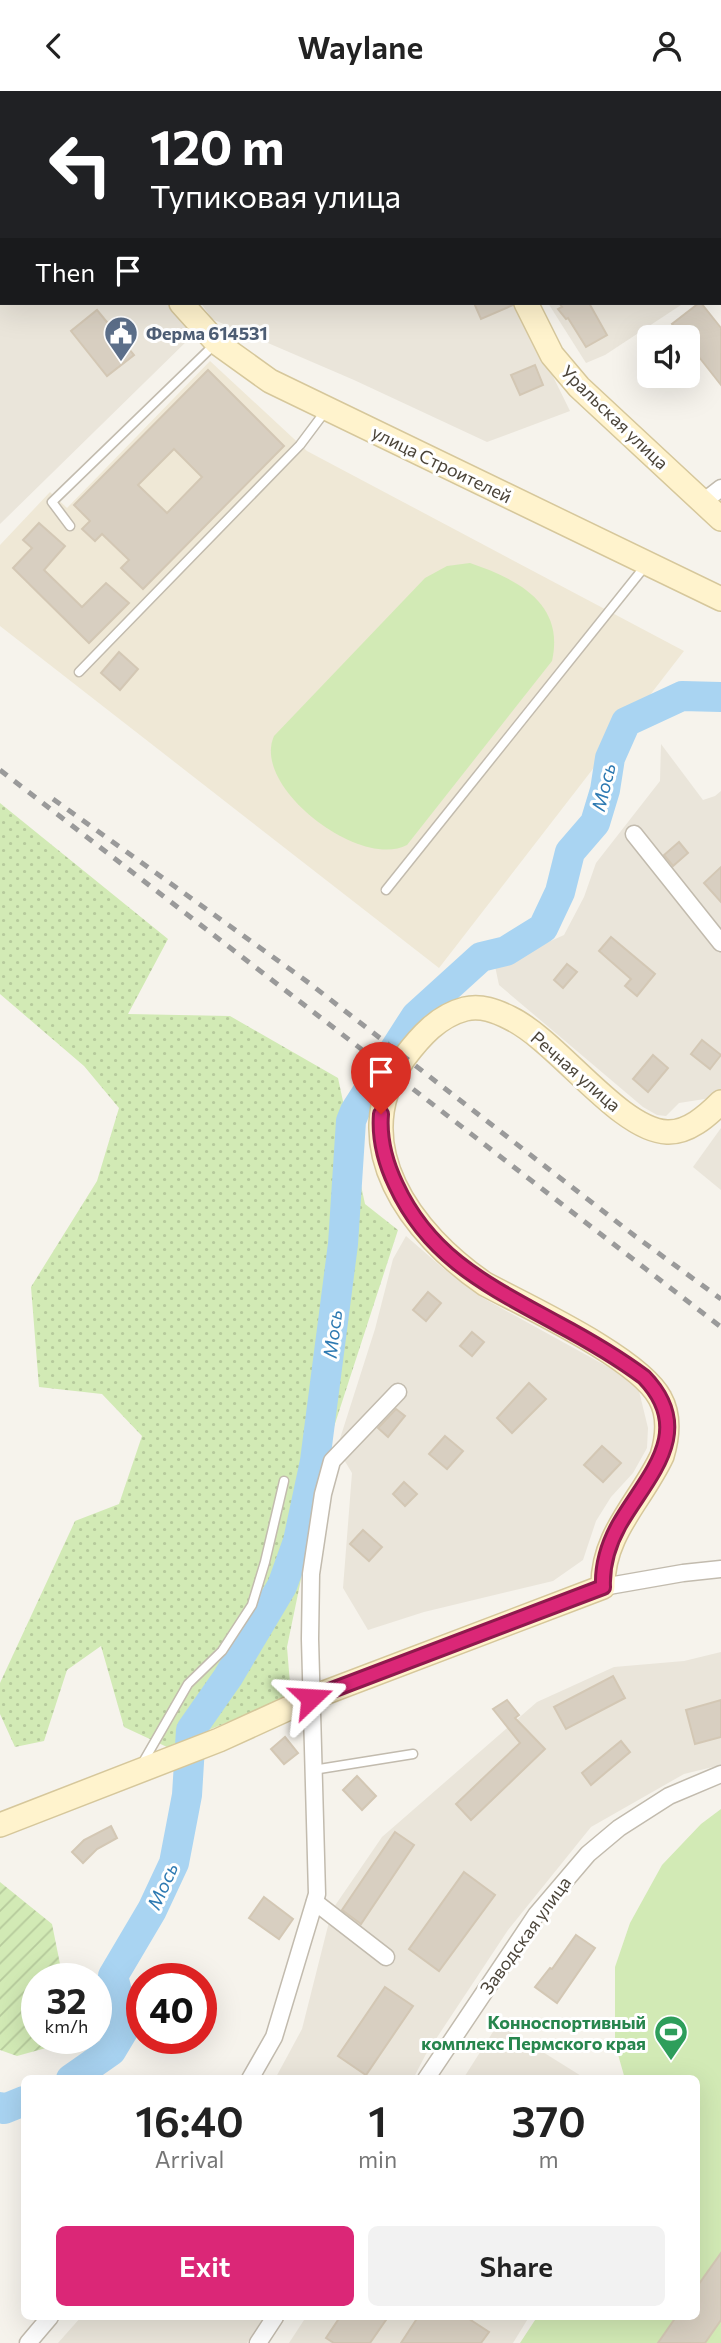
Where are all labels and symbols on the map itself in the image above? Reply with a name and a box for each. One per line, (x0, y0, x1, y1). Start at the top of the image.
public building icon: Ферма 614531 (102, 314, 140, 363)
place label: Ферма 614531 (146, 322, 268, 344)
street label: Уральская улица (557, 360, 673, 474)
street label: улица Строителей (368, 421, 516, 507)
water label: Мось (586, 761, 620, 813)
street label: Речная улица (527, 1026, 625, 1116)
pin (351, 1042, 411, 1114)
water label: Мось (318, 1308, 346, 1360)
position arrow (274, 1661, 348, 1735)
water label: Мось (142, 1859, 182, 1913)
street label: Заводская улица (475, 1872, 575, 1998)
speed limit sign: 40 (126, 1963, 217, 2054)
place label: Конноспортивный комплекс Пермского края (421, 2011, 646, 2054)
sports icon: Конноспортивный комплекс Пермского края (652, 2013, 690, 2062)

